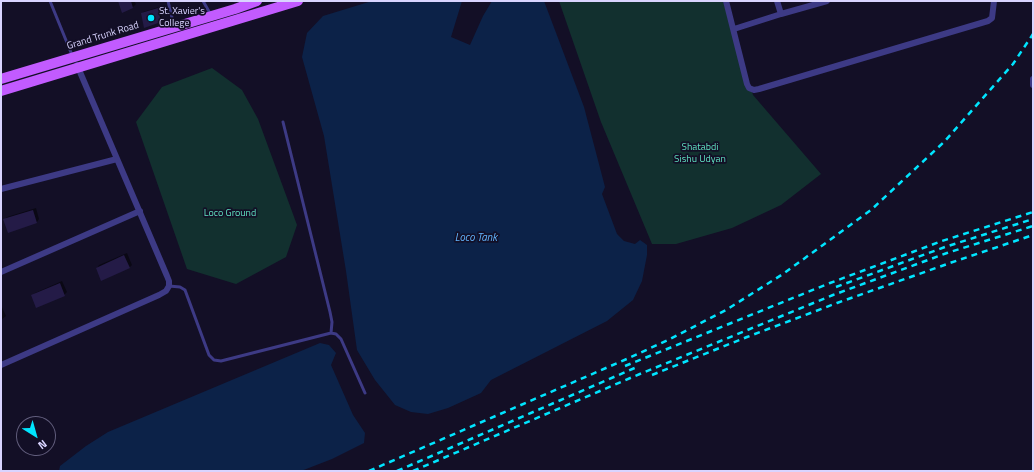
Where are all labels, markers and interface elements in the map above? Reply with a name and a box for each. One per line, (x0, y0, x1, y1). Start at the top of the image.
place label: St. Xavier's College (159, 6, 205, 30)
marker: St. Xavier's College (146, 13, 156, 23)
street label: Grand Trunk Road (66, 19, 140, 53)
park label: Shatabdi Sishu Udyan (674, 142, 726, 166)
park label: Loco Ground (204, 208, 256, 220)
water label: Loco Tank (455, 231, 497, 245)
north arrow (16, 416, 56, 456)
text: N (35, 436, 50, 453)

